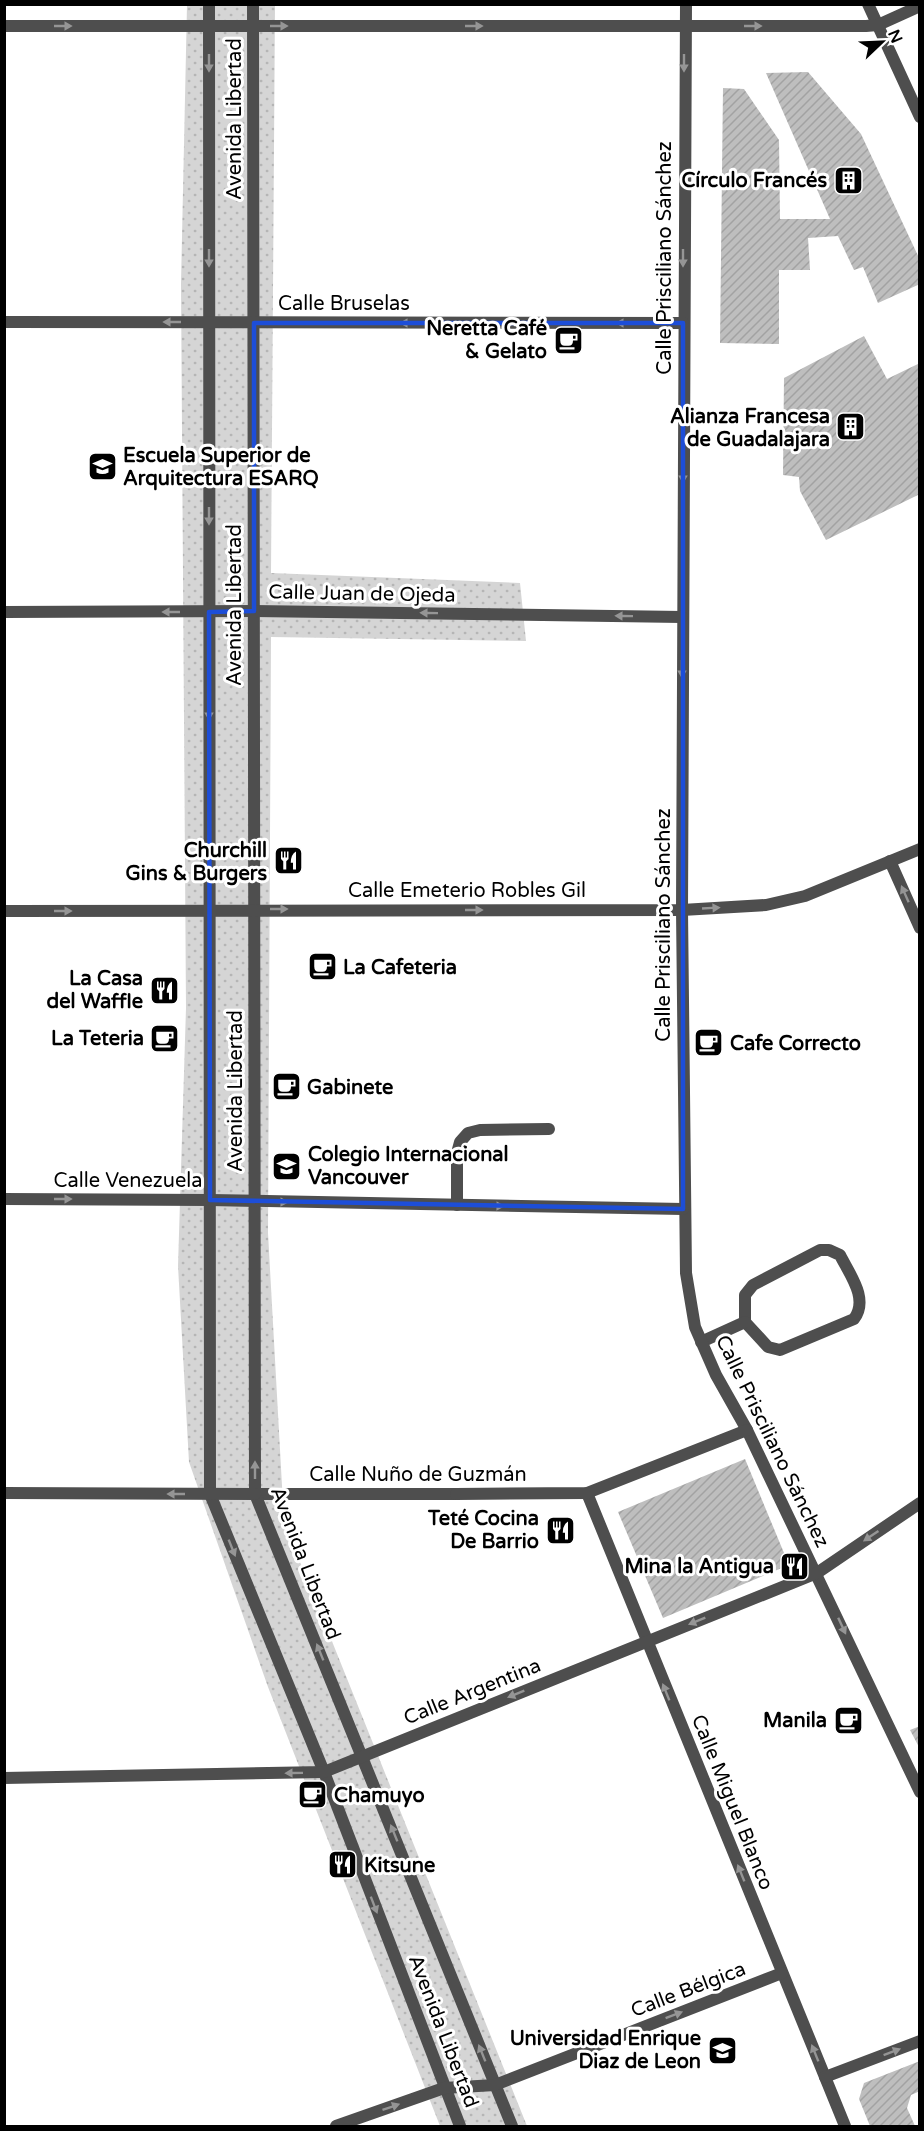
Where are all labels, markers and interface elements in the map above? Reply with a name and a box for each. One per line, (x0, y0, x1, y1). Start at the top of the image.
north arrow (852, 12, 912, 72)
one-way arrow (53, 21, 72, 31)
one-way arrow (269, 21, 288, 31)
one-way arrow (464, 21, 483, 31)
one-way arrow (743, 21, 762, 31)
text: N (883, 27, 907, 46)
street label: Avenida Libertad (223, 38, 247, 200)
one-way arrow (204, 53, 214, 72)
one-way arrow (679, 53, 689, 72)
street label: Calle Prisciliano Sánchez (653, 141, 677, 375)
building icon: Círculo Francés (832, 164, 864, 196)
place label: Círculo Francés (681, 169, 827, 193)
one-way arrow (204, 248, 214, 267)
one-way arrow (679, 248, 688, 267)
street label: Calle Bruselas (278, 292, 410, 316)
one-way arrow (162, 317, 181, 327)
place label: Neretta Café & Gelato (426, 317, 547, 364)
one-way arrow (399, 318, 418, 328)
one-way arrow (615, 318, 634, 328)
cafe icon: Neretta Café & Gelato (552, 324, 584, 356)
place label: Alianza Francesa de Guadalajara (670, 405, 830, 452)
building icon: Alianza Francesa de Guadalajara (835, 411, 867, 443)
place label: Escuela Superior de Arquitectura ESARQ (123, 444, 319, 491)
school or university icon: Escuela Superior de Arquitectura ESARQ (86, 451, 118, 483)
one-way arrow (678, 464, 688, 483)
one-way arrow (204, 506, 214, 525)
street label: Avenida Libertad (223, 524, 247, 686)
street label: Calle Juan de Ojeda (268, 580, 456, 608)
one-way arrow (161, 607, 180, 617)
one-way arrow (419, 609, 438, 618)
one-way arrow (614, 611, 633, 621)
one-way arrow (677, 659, 687, 678)
one-way arrow (204, 701, 214, 720)
street label: Calle Prisciliano Sánchez (652, 808, 676, 1042)
place label: Churchill Gins & Burgers (126, 839, 267, 886)
restaurant icon: Churchill Gins & Burgers (272, 845, 304, 877)
street label: Calle Emeterio Robles Gil (348, 879, 586, 903)
one-way arrow (900, 886, 909, 903)
one-way arrow (701, 903, 720, 913)
one-way arrow (269, 904, 288, 914)
one-way arrow (464, 905, 483, 915)
one-way arrow (53, 906, 72, 916)
cafe icon: La Cafeteria (306, 951, 338, 983)
place label: La Cafeteria (343, 956, 457, 980)
place label: La Casa del Waffle (47, 967, 143, 1014)
restaurant icon: La Casa del Waffle (148, 974, 180, 1006)
street label: Avenida Libertad (224, 1010, 248, 1172)
cafe icon: La Teteria (149, 1022, 181, 1054)
place label: La Teteria (51, 1027, 144, 1051)
cafe icon: Cafe Correcto (693, 1027, 725, 1059)
place label: Cafe Correcto (730, 1032, 861, 1056)
cafe icon: Gabinete (270, 1071, 302, 1103)
place label: Gabinete (307, 1076, 393, 1100)
place label: Colegio Internacional Vancouver (308, 1143, 509, 1190)
school or university icon: Colegio Internacional Vancouver (271, 1150, 303, 1182)
street label: Calle Venezuela (54, 1169, 202, 1193)
one-way arrow (53, 1194, 72, 1204)
one-way arrow (269, 1197, 288, 1206)
one-way arrow (485, 1201, 504, 1210)
street label: Calle Prisciliano Sánchez (710, 1331, 834, 1552)
one-way arrow (250, 1461, 260, 1480)
street label: Calle Nuño de Guzmán (309, 1463, 527, 1487)
street label: Avenida Libertad (265, 1484, 345, 1643)
one-way arrow (166, 1489, 185, 1499)
place label: Teté Cocina De Barrio (427, 1507, 539, 1554)
restaurant icon: Teté Cocina De Barrio (544, 1514, 576, 1546)
one-way arrow (864, 1530, 880, 1542)
one-way arrow (228, 1539, 237, 1557)
restaurant icon: Mina la Antigua (779, 1550, 811, 1582)
place label: Mina la Antigua (624, 1555, 774, 1579)
one-way arrow (688, 1617, 706, 1626)
one-way arrow (837, 1618, 846, 1635)
one-way arrow (315, 1643, 325, 1661)
street label: Calle Argentina (400, 1654, 544, 1730)
one-way arrow (661, 1683, 671, 1701)
one-way arrow (507, 1690, 525, 1699)
cafe icon: Manila (832, 1704, 864, 1736)
place label: Manila (763, 1709, 827, 1733)
street label: Calle Miguel Blanco (686, 1711, 778, 1894)
one-way arrow (285, 1768, 304, 1777)
cafe icon: Chamuyo (297, 1779, 329, 1811)
place label: Chamuyo (334, 1784, 425, 1808)
one-way arrow (389, 1824, 398, 1842)
restaurant icon: Kitsune (327, 1849, 359, 1881)
place label: Kitsune (364, 1854, 435, 1878)
one-way arrow (736, 1863, 746, 1881)
one-way arrow (370, 1896, 380, 1914)
street label: Avenida Libertad (403, 1952, 483, 2111)
street label: Calle Bélgica (627, 1957, 749, 2023)
one-way arrow (665, 2010, 683, 2019)
place label: Universidad Enrique Diaz de Leon (510, 2027, 701, 2074)
school or university icon: Universidad Enrique Diaz de Leon (706, 2034, 738, 2066)
one-way arrow (477, 2044, 486, 2062)
one-way arrow (810, 2044, 819, 2062)
one-way arrow (883, 2047, 901, 2056)
one-way arrow (382, 2102, 400, 2112)

